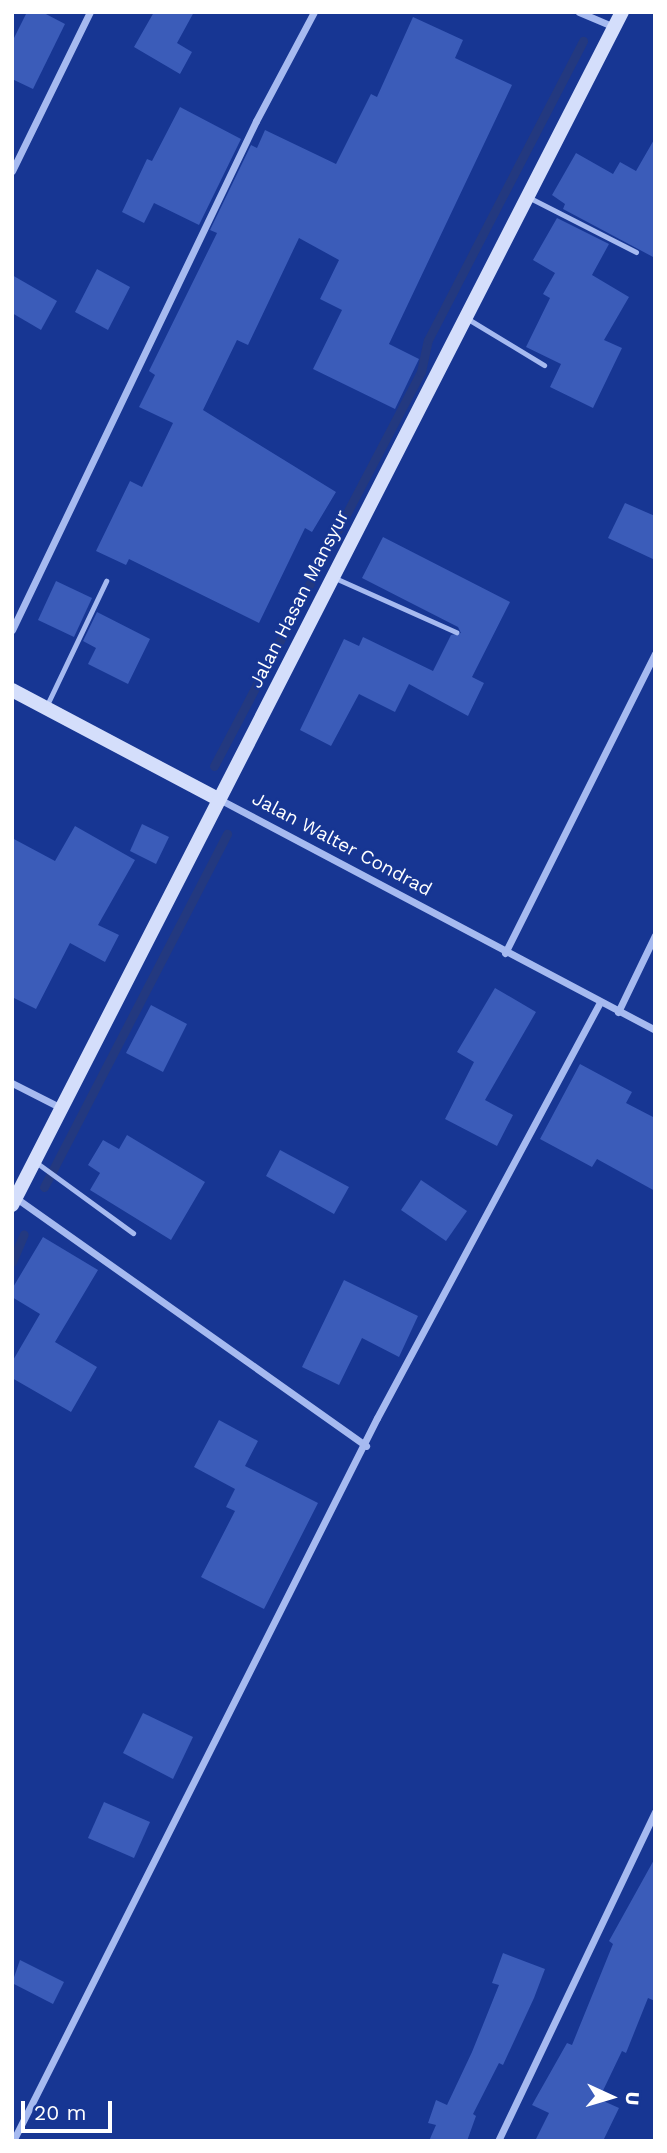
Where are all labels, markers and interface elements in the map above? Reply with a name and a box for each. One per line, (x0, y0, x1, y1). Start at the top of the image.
street label: Jalan Hasan Mansyur (244, 506, 354, 692)
street label: Jalan Walter Condrad (248, 787, 436, 901)
north arrow (576, 2062, 646, 2132)
scale bar (24, 2086, 116, 2130)
text: U (621, 2091, 644, 2106)
text: 20 m (34, 2100, 86, 2125)

